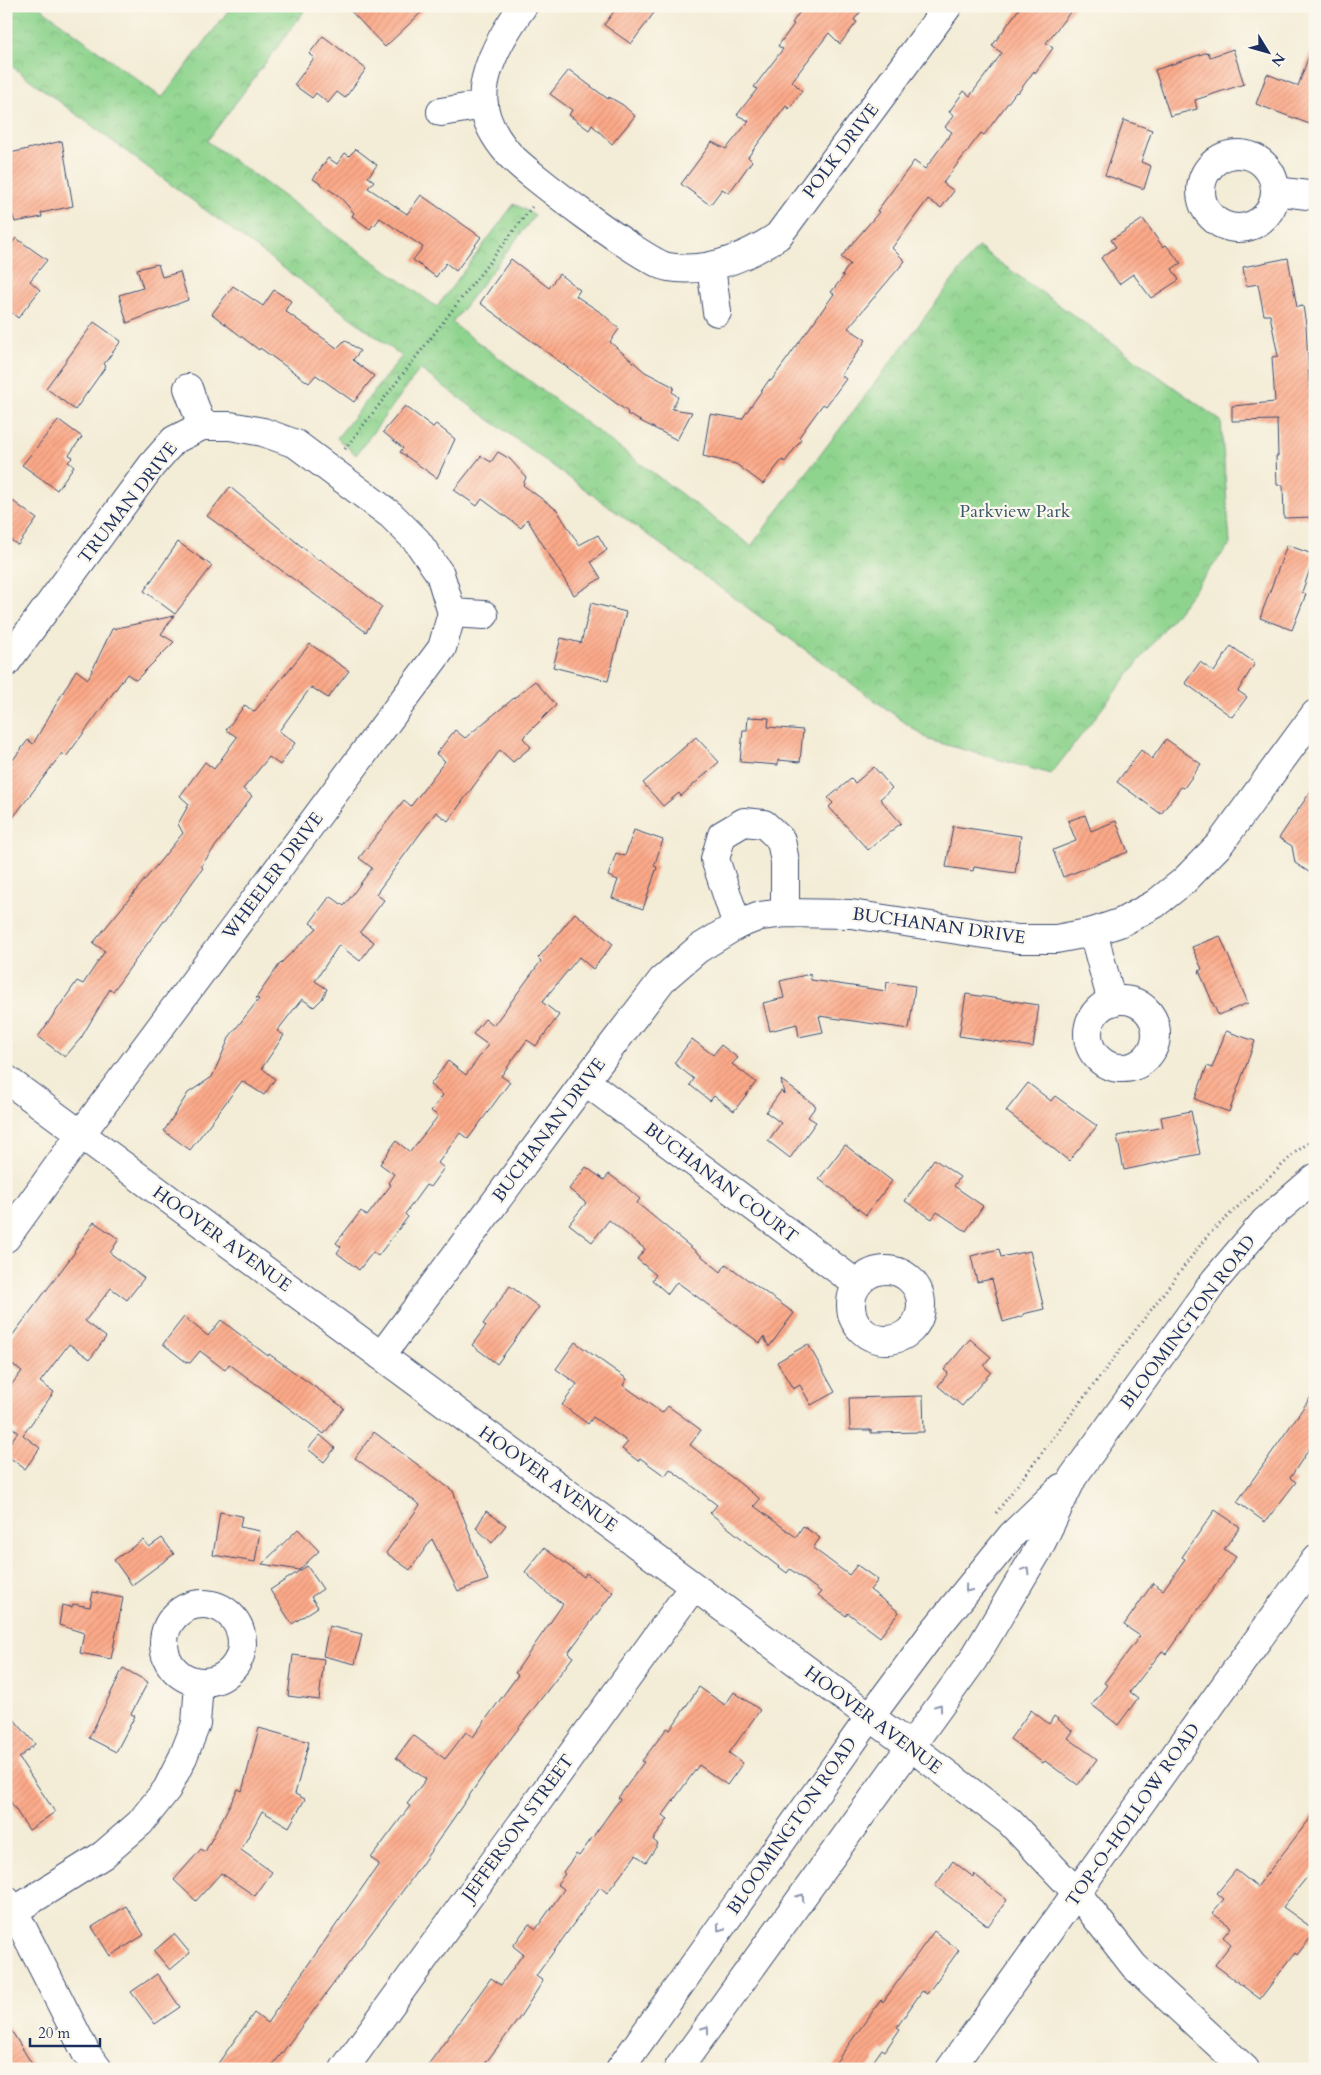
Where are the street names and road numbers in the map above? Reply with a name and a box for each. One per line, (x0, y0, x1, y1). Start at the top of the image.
street label: POLK DRIVE (797, 98, 885, 204)
street label: TRUMAN DRIVE (73, 437, 183, 569)
street label: WHEELER DRIVE (216, 807, 329, 946)
street label: BUCHANAN DRIVE (851, 901, 1027, 951)
street label: BUCHANAN DRIVE (487, 1053, 611, 1207)
street label: BUCHANAN COURT (639, 1117, 803, 1249)
street label: HOOVER AVENUE (147, 1180, 297, 1298)
street label: BLOOMINGTON ROAD (1114, 1230, 1262, 1414)
street label: HOOVER AVENUE (473, 1420, 623, 1538)
street label: HOOVER AVENUE (799, 1660, 947, 1780)
street label: TOP-O-HOLLOW ROAD (1060, 1718, 1206, 1912)
street label: BLOOMINGTON ROAD (721, 1732, 863, 1920)
street label: JEFFERSON STREET (454, 1749, 580, 1909)

